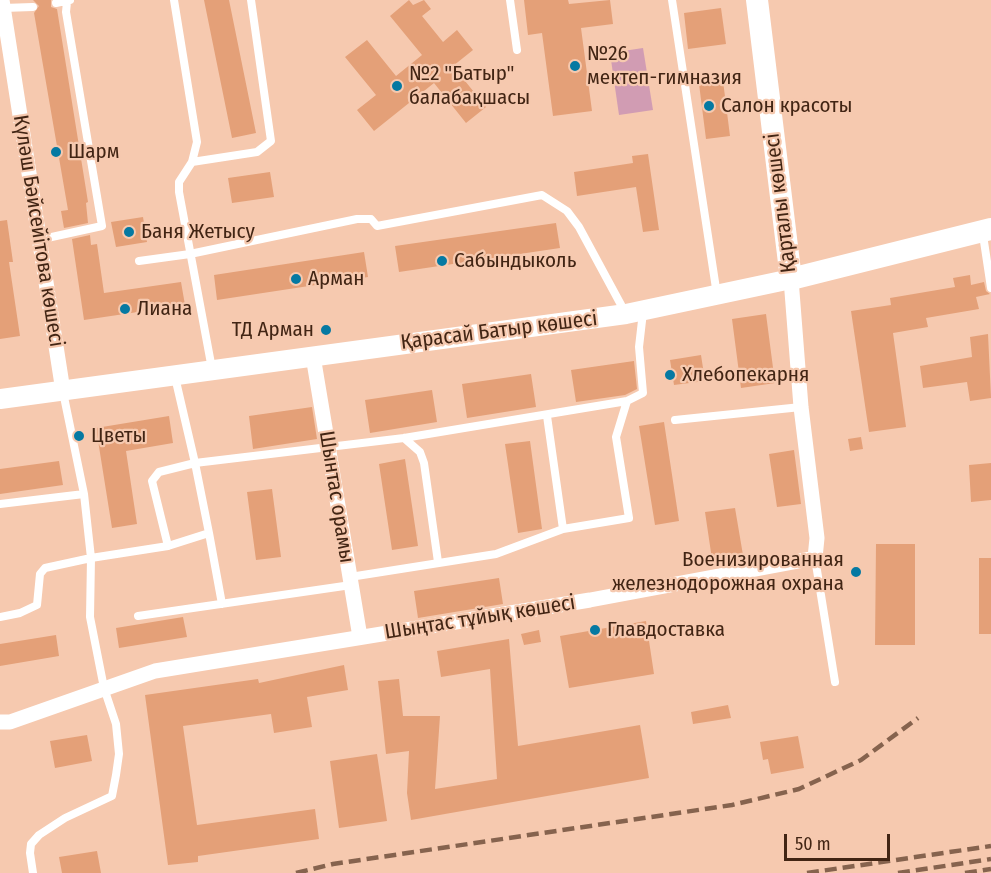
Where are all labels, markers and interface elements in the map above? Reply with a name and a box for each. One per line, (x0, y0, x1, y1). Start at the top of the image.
place label: №26 мектеп-гимназия (587, 41, 742, 91)
marker: №26 мектеп-гимназия (568, 59, 582, 73)
place label: №2 "Батыр" балабақшасы (409, 61, 530, 111)
marker: №2 "Батыр" балабақшасы (390, 79, 404, 93)
place label: Салон красоты (721, 93, 852, 119)
marker: Салон красоты (702, 99, 716, 113)
street label: Күләш Бәйсейітова көшесі (7, 113, 69, 349)
street label: Қарталы көшесі (760, 132, 802, 274)
place label: Шарм (68, 139, 120, 165)
marker: Шарм (49, 145, 63, 159)
place label: Баня Жетысу (141, 219, 255, 245)
marker: Баня Жетысу (122, 225, 136, 239)
place label: Сабындыколь (454, 248, 576, 274)
marker: Сабындыколь (435, 254, 449, 268)
place label: Арман (308, 266, 364, 292)
marker: Арман (289, 272, 303, 286)
place label: Лиана (137, 296, 192, 322)
marker: Лиана (118, 302, 132, 316)
street label: Қарасай Батыр көшесі (399, 306, 599, 356)
place label: ТД Арман (232, 317, 314, 343)
marker: ТД Арман (319, 323, 333, 337)
place label: Хлебопекарня (682, 362, 809, 388)
marker: Хлебопекарня (663, 368, 677, 382)
place label: Цветы (91, 423, 147, 449)
marker: Цветы (72, 429, 86, 443)
street label: Шынтас орамы (313, 429, 359, 565)
place label: Военизированная железнодорожная охрана (612, 547, 844, 597)
marker: Военизированная железнодорожная охрана (849, 565, 863, 579)
street label: Шыңтас тұйық көшесі (383, 590, 577, 646)
place label: Главдоставка (607, 617, 725, 643)
marker: Главдоставка (588, 623, 602, 637)
scale bar (787, 822, 894, 860)
text: 50 m (795, 833, 831, 855)

